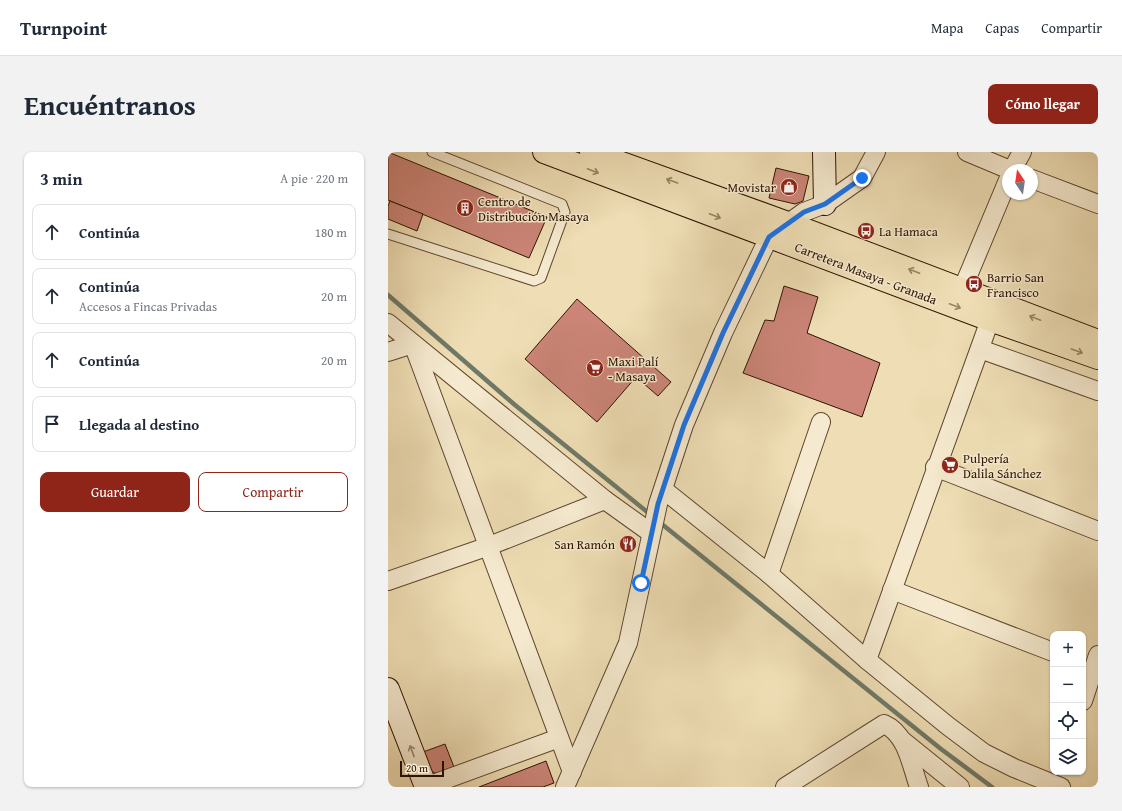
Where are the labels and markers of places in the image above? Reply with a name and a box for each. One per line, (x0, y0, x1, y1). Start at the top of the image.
shop icon: Movistar (779, 177, 799, 197)
place label: Movistar (728, 178, 777, 197)
place label: Centro de Distribución Masaya (478, 192, 590, 226)
building icon: Centro de Distribución Masaya (455, 198, 475, 218)
bus stop icon: La Hamaca (856, 221, 876, 241)
place label: La Hamaca (879, 222, 939, 241)
place label: Barrio San Francisco (987, 268, 1045, 302)
bus stop icon: Barrio San Francisco (964, 274, 984, 294)
place label: Maxi Palí - Masaya (608, 352, 659, 386)
supermarket icon: Maxi Palí - Masaya (585, 358, 605, 378)
place label: Pulpería Dalila Sánchez (963, 449, 1042, 483)
supermarket icon: Pulpería Dalila Sánchez (940, 455, 960, 475)
restaurant icon: San Ramón (618, 534, 638, 554)
place label: San Ramón (554, 535, 616, 554)

